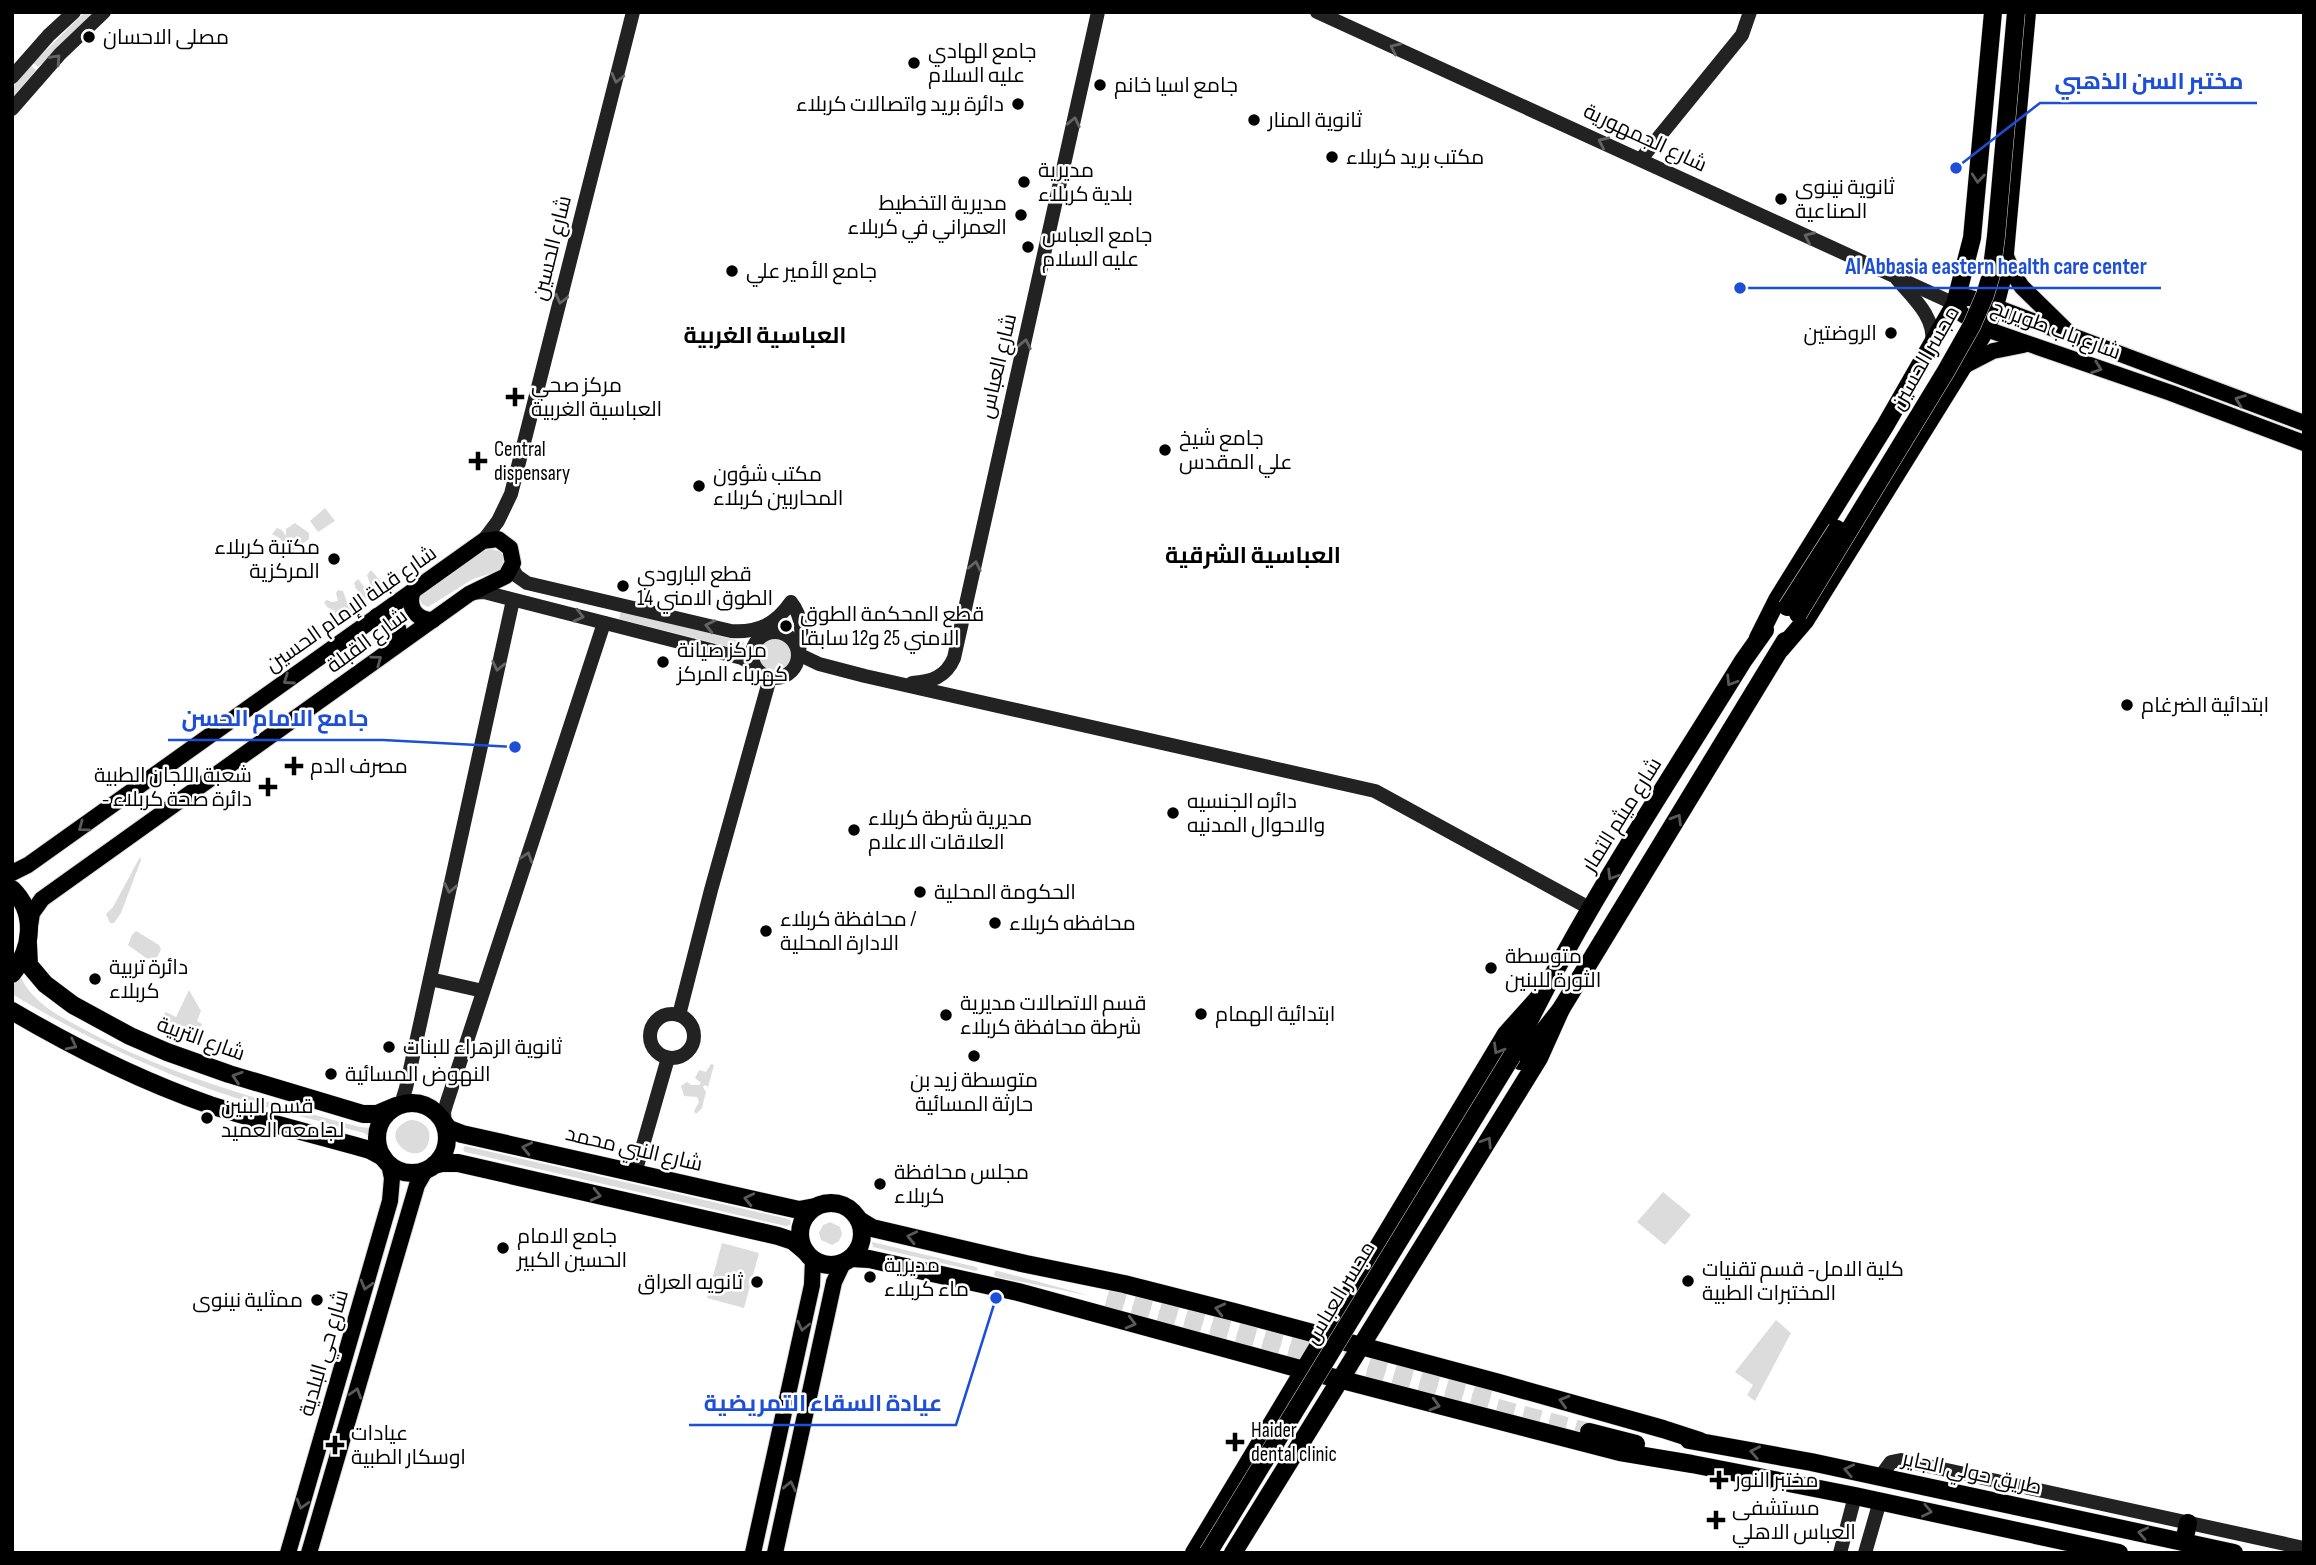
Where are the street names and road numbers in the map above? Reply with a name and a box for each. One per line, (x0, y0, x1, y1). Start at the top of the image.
street label: شارع الجمهورية (1579, 99, 1711, 178)
street label: شارع الحسين (527, 193, 578, 303)
street label: شارع باب طويريج (1988, 295, 2124, 366)
street label: مجسر الحسين (1885, 301, 1965, 415)
street label: شارع العباس (974, 311, 1023, 421)
street label: شارع قبلة الإمام الحسين (261, 540, 442, 678)
street label: شارع القبلة (322, 603, 413, 679)
street label: شارع ميثم التمار (1576, 753, 1668, 878)
street label: شارع التربية (153, 1012, 248, 1067)
street label: شارع النبي محمد (562, 1121, 705, 1180)
street label: مجسر العباس (1299, 1237, 1381, 1349)
street label: شارع حي البلدية (294, 1287, 357, 1420)
street label: طريق حولي الجاير (1898, 1446, 2044, 1503)

